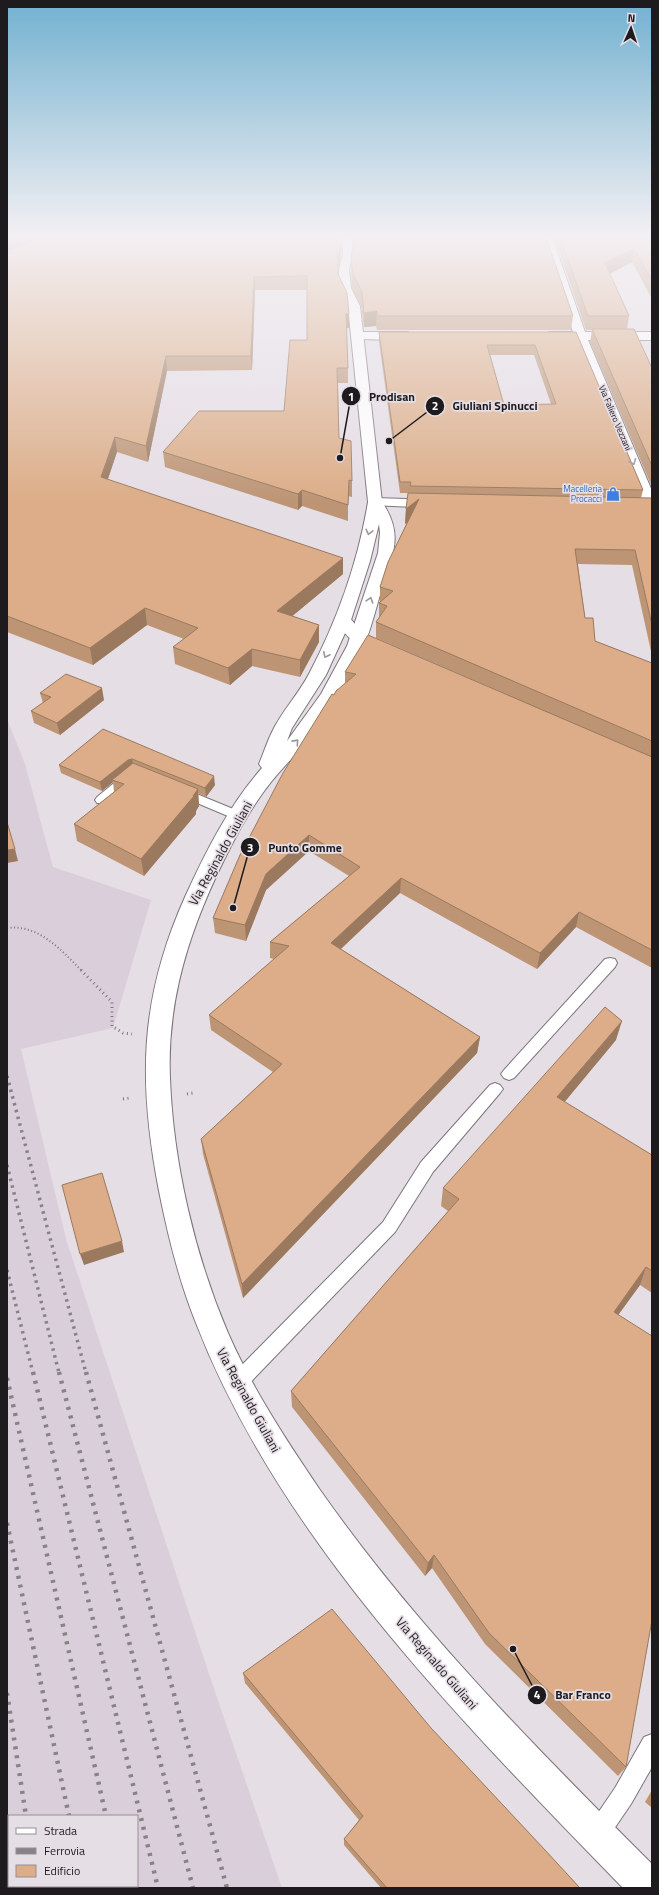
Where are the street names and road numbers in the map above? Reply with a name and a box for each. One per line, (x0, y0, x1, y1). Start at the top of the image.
street label: Via Faliero Vezzani (596, 383, 635, 453)
street label: Via Reginaldo Giuliani (183, 797, 257, 909)
street label: Via Reginaldo Giuliani (212, 1344, 286, 1456)
street label: Via Reginaldo Giuliani (391, 1612, 483, 1714)

